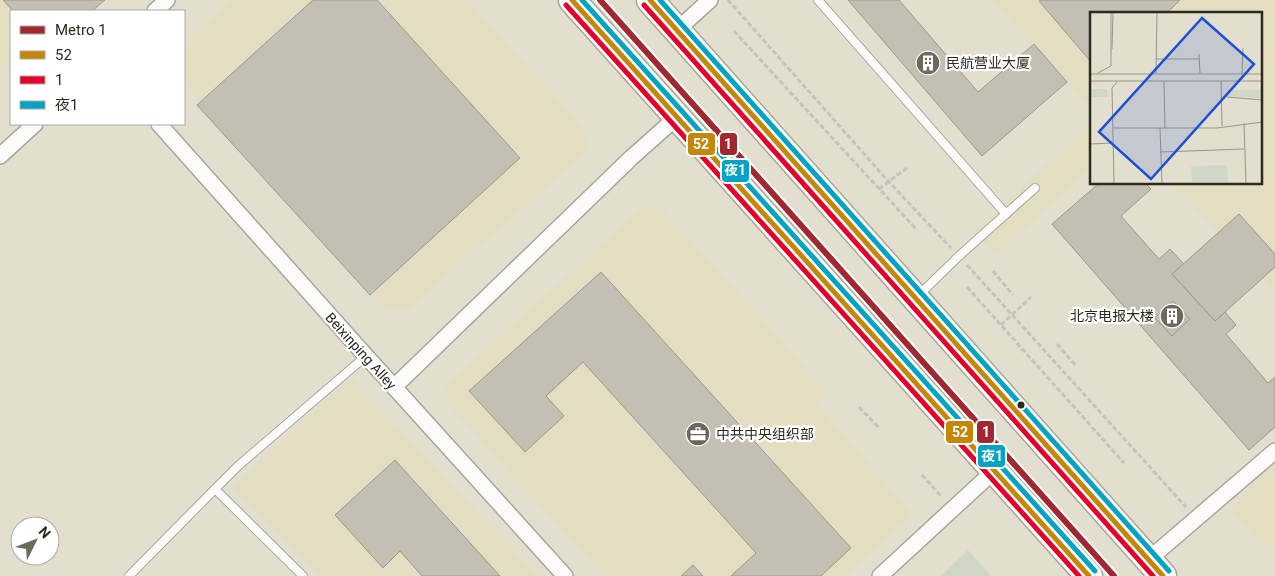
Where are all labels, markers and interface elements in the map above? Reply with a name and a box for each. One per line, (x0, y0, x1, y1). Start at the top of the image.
legend (10, 10, 185, 125)
inset map (1090, 12, 1262, 185)
text: Metro 1 (55, 21, 107, 39)
text: 52 (55, 46, 72, 64)
building icon: 民航营业大厦 (915, 50, 941, 76)
place label: 民航营业大厦 (946, 55, 1030, 71)
text: 1 (55, 71, 63, 89)
text: 夜1 (55, 96, 78, 114)
line badge: 52 (687, 132, 716, 156)
line badge: 1 (719, 132, 738, 156)
text: 52 (693, 136, 709, 152)
text: 1 (724, 136, 732, 152)
line badge: 夜1 (721, 159, 750, 183)
text: 夜1 (724, 162, 746, 178)
building icon: 北京电报大楼 (1159, 303, 1185, 329)
place label: 北京电报大楼 (1070, 308, 1154, 324)
street label: Beixinping Alley (322, 309, 400, 393)
unlabelled marker (1016, 400, 1026, 410)
line badge: 52 (945, 420, 974, 444)
line badge: 1 (976, 420, 995, 444)
office icon: 中共中央组织部 (685, 421, 711, 447)
text: 52 (952, 424, 968, 440)
text: 1 (982, 424, 990, 440)
place label: 中共中央组织部 (716, 426, 814, 442)
line badge: 夜1 (977, 444, 1006, 468)
text: 夜1 (981, 448, 1003, 464)
north arrow (10, 516, 60, 566)
text: N (35, 523, 54, 541)

